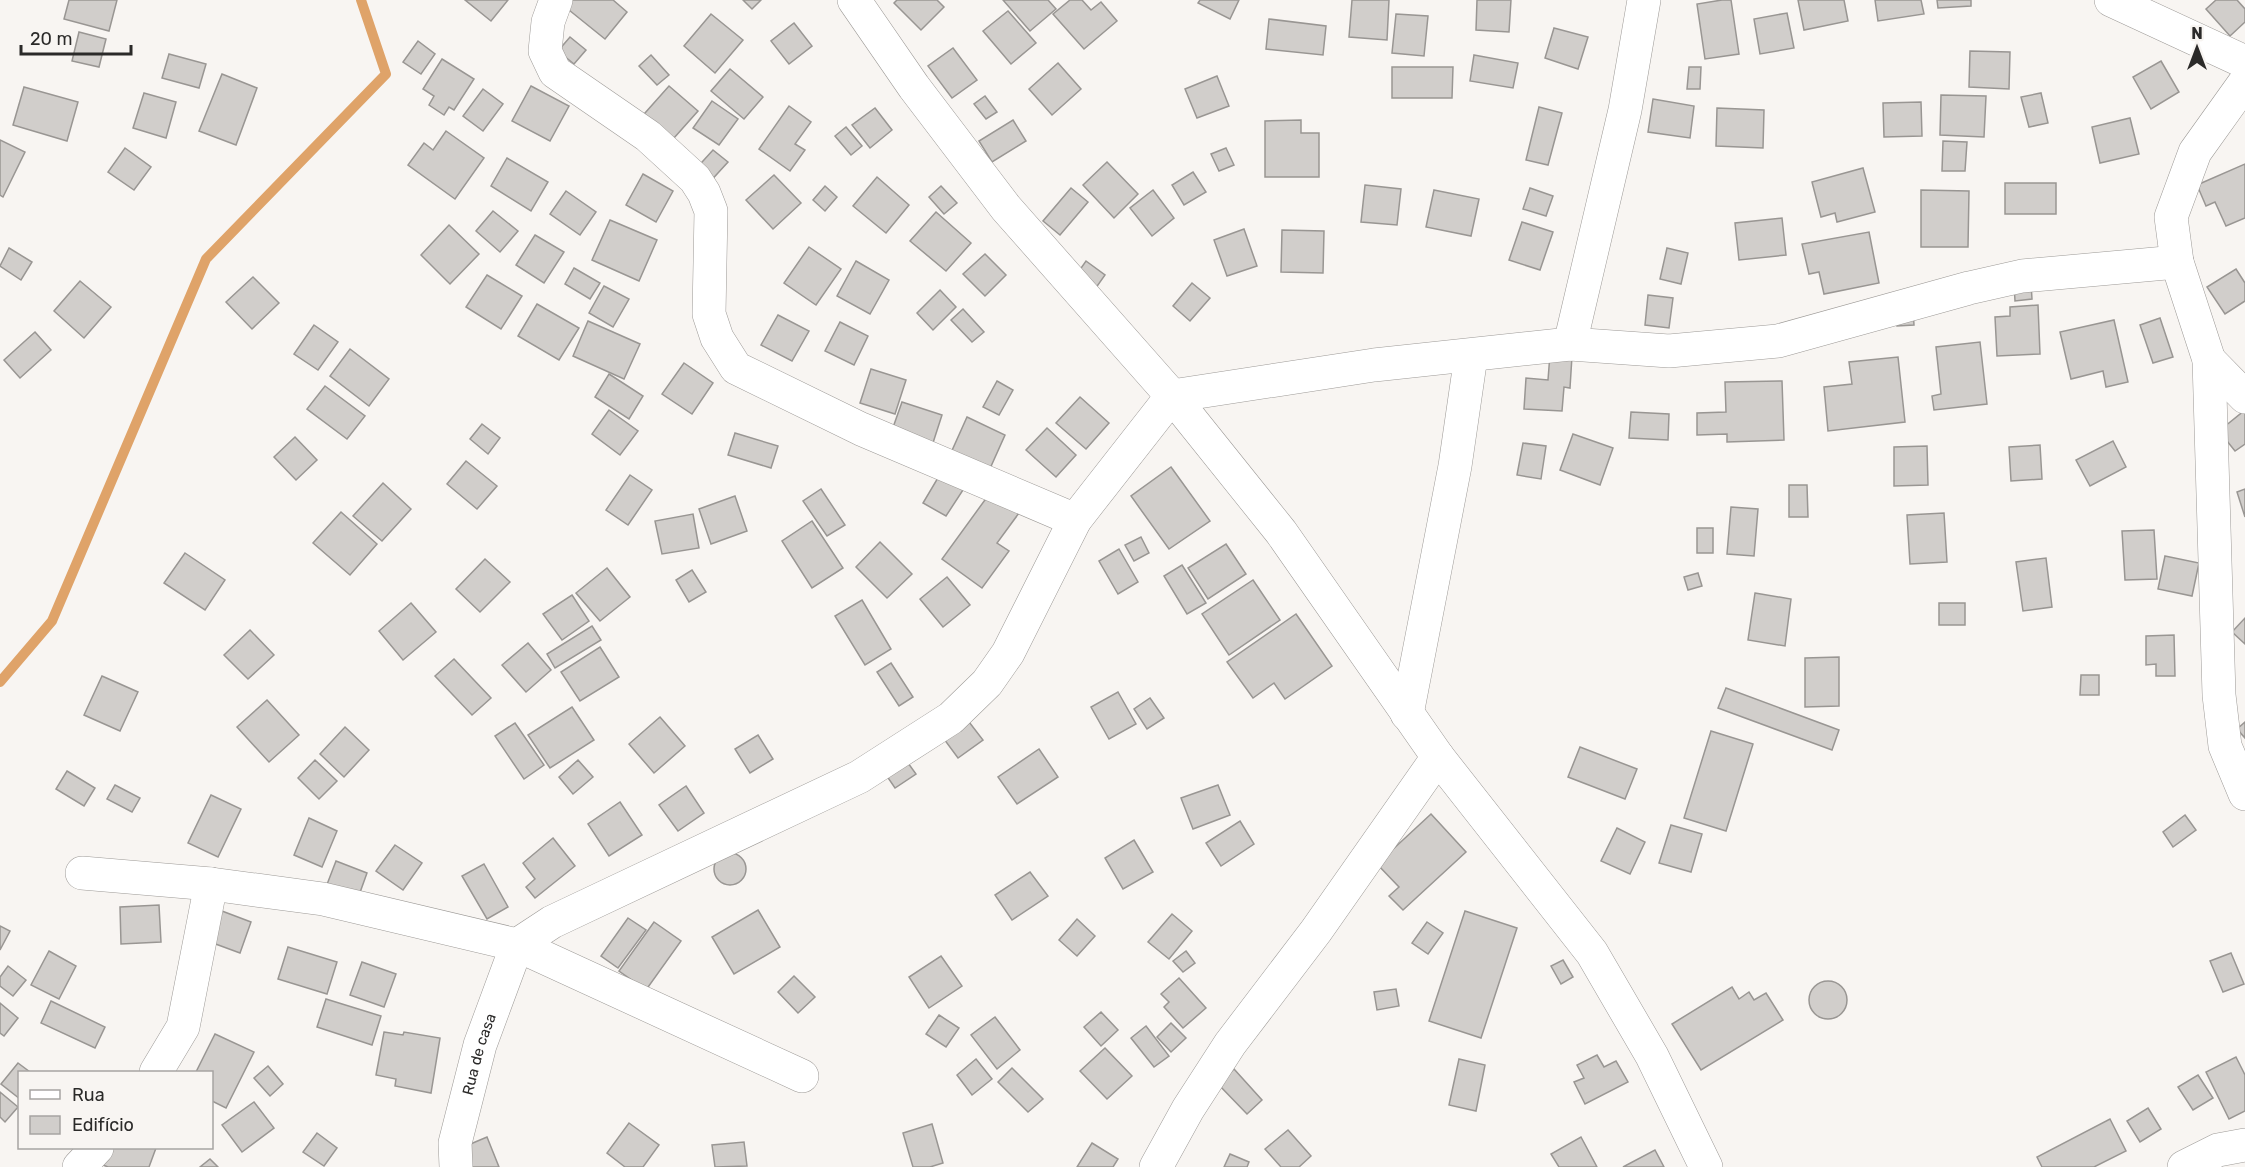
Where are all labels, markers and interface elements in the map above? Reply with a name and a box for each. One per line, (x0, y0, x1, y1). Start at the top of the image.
scale bar (21, 18, 130, 56)
north arrow (2167, 18, 2227, 78)
text: N (2191, 24, 2203, 43)
text: 20 m (30, 28, 72, 50)
street label: Rua de casa (459, 1011, 500, 1097)
legend (18, 1071, 213, 1149)
text: Rua (72, 1084, 105, 1106)
text: Edifício (72, 1114, 134, 1136)

